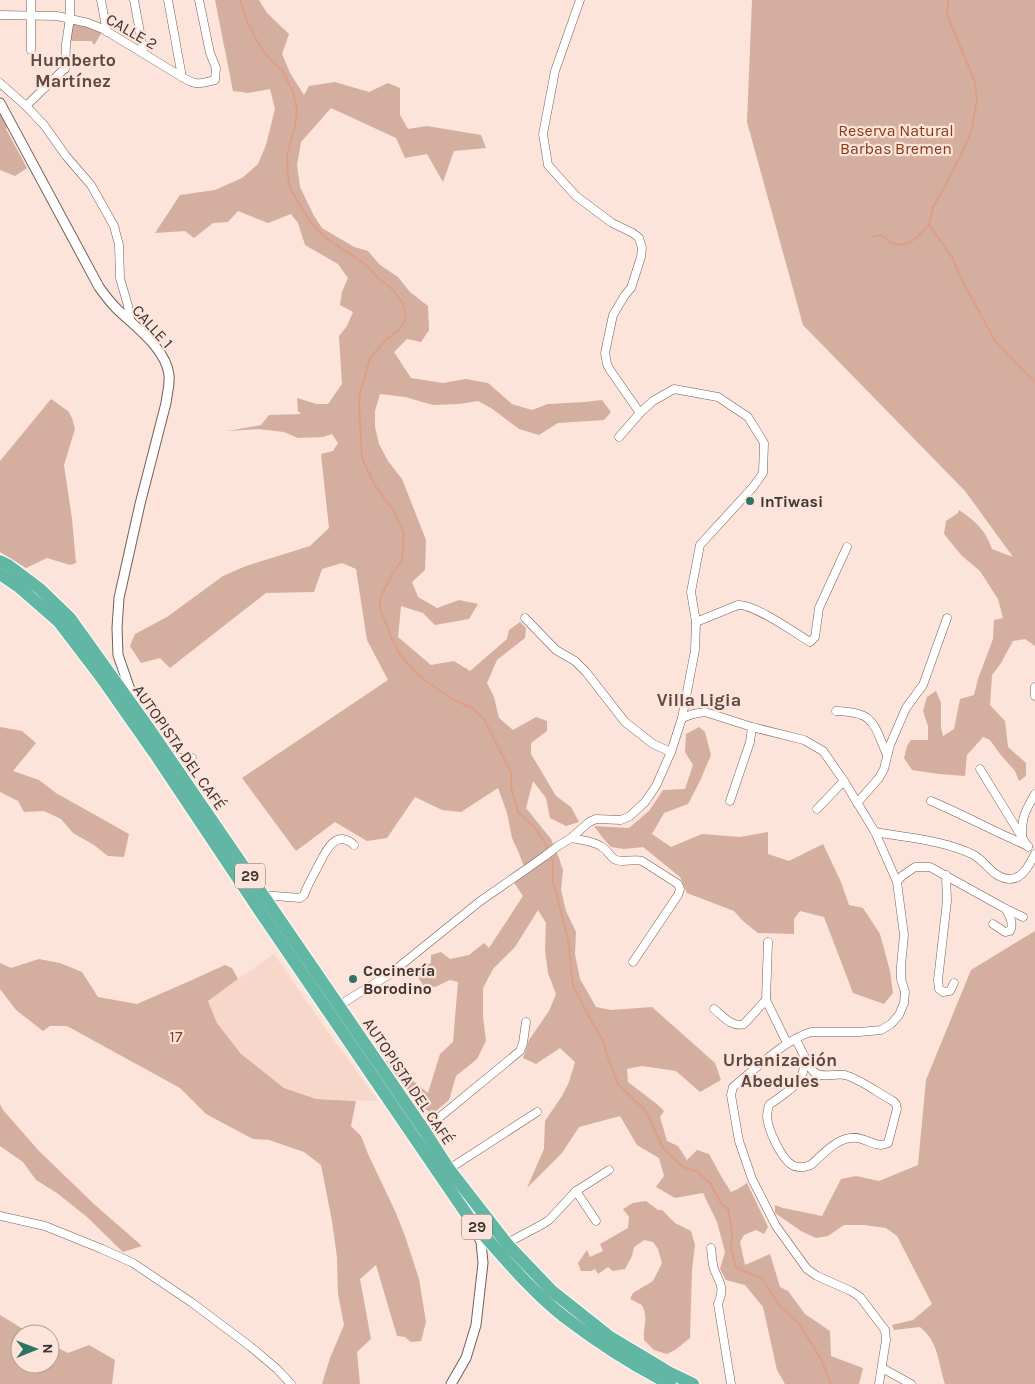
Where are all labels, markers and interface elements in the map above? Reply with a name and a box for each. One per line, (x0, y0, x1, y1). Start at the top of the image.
street label: CALLE 2 (103, 9, 161, 54)
district label: Humberto Martínez (30, 49, 116, 92)
park label: Reserva Natural Barbas Bremen (838, 121, 954, 158)
street label: CALLE 1 (128, 301, 177, 352)
place label: InTiwasi (760, 492, 823, 511)
marker: InTiwasi (744, 495, 756, 507)
street label: AUTOPISTA DEL CAFÉ (129, 681, 230, 814)
district label: Villa Ligia (657, 689, 741, 711)
road number: 29 (235, 864, 265, 888)
place label: Cocinería Borodino (363, 961, 435, 998)
marker: Cocinería Borodino (347, 973, 359, 985)
street label: AUTOPISTA DEL CAFÉ (359, 1014, 458, 1148)
park label: 17 (170, 1027, 183, 1046)
district label: Urbanización Abedules (723, 1049, 837, 1092)
road number: 29 (462, 1214, 492, 1240)
north arrow (10, 1324, 60, 1374)
text: N (39, 1344, 56, 1354)

